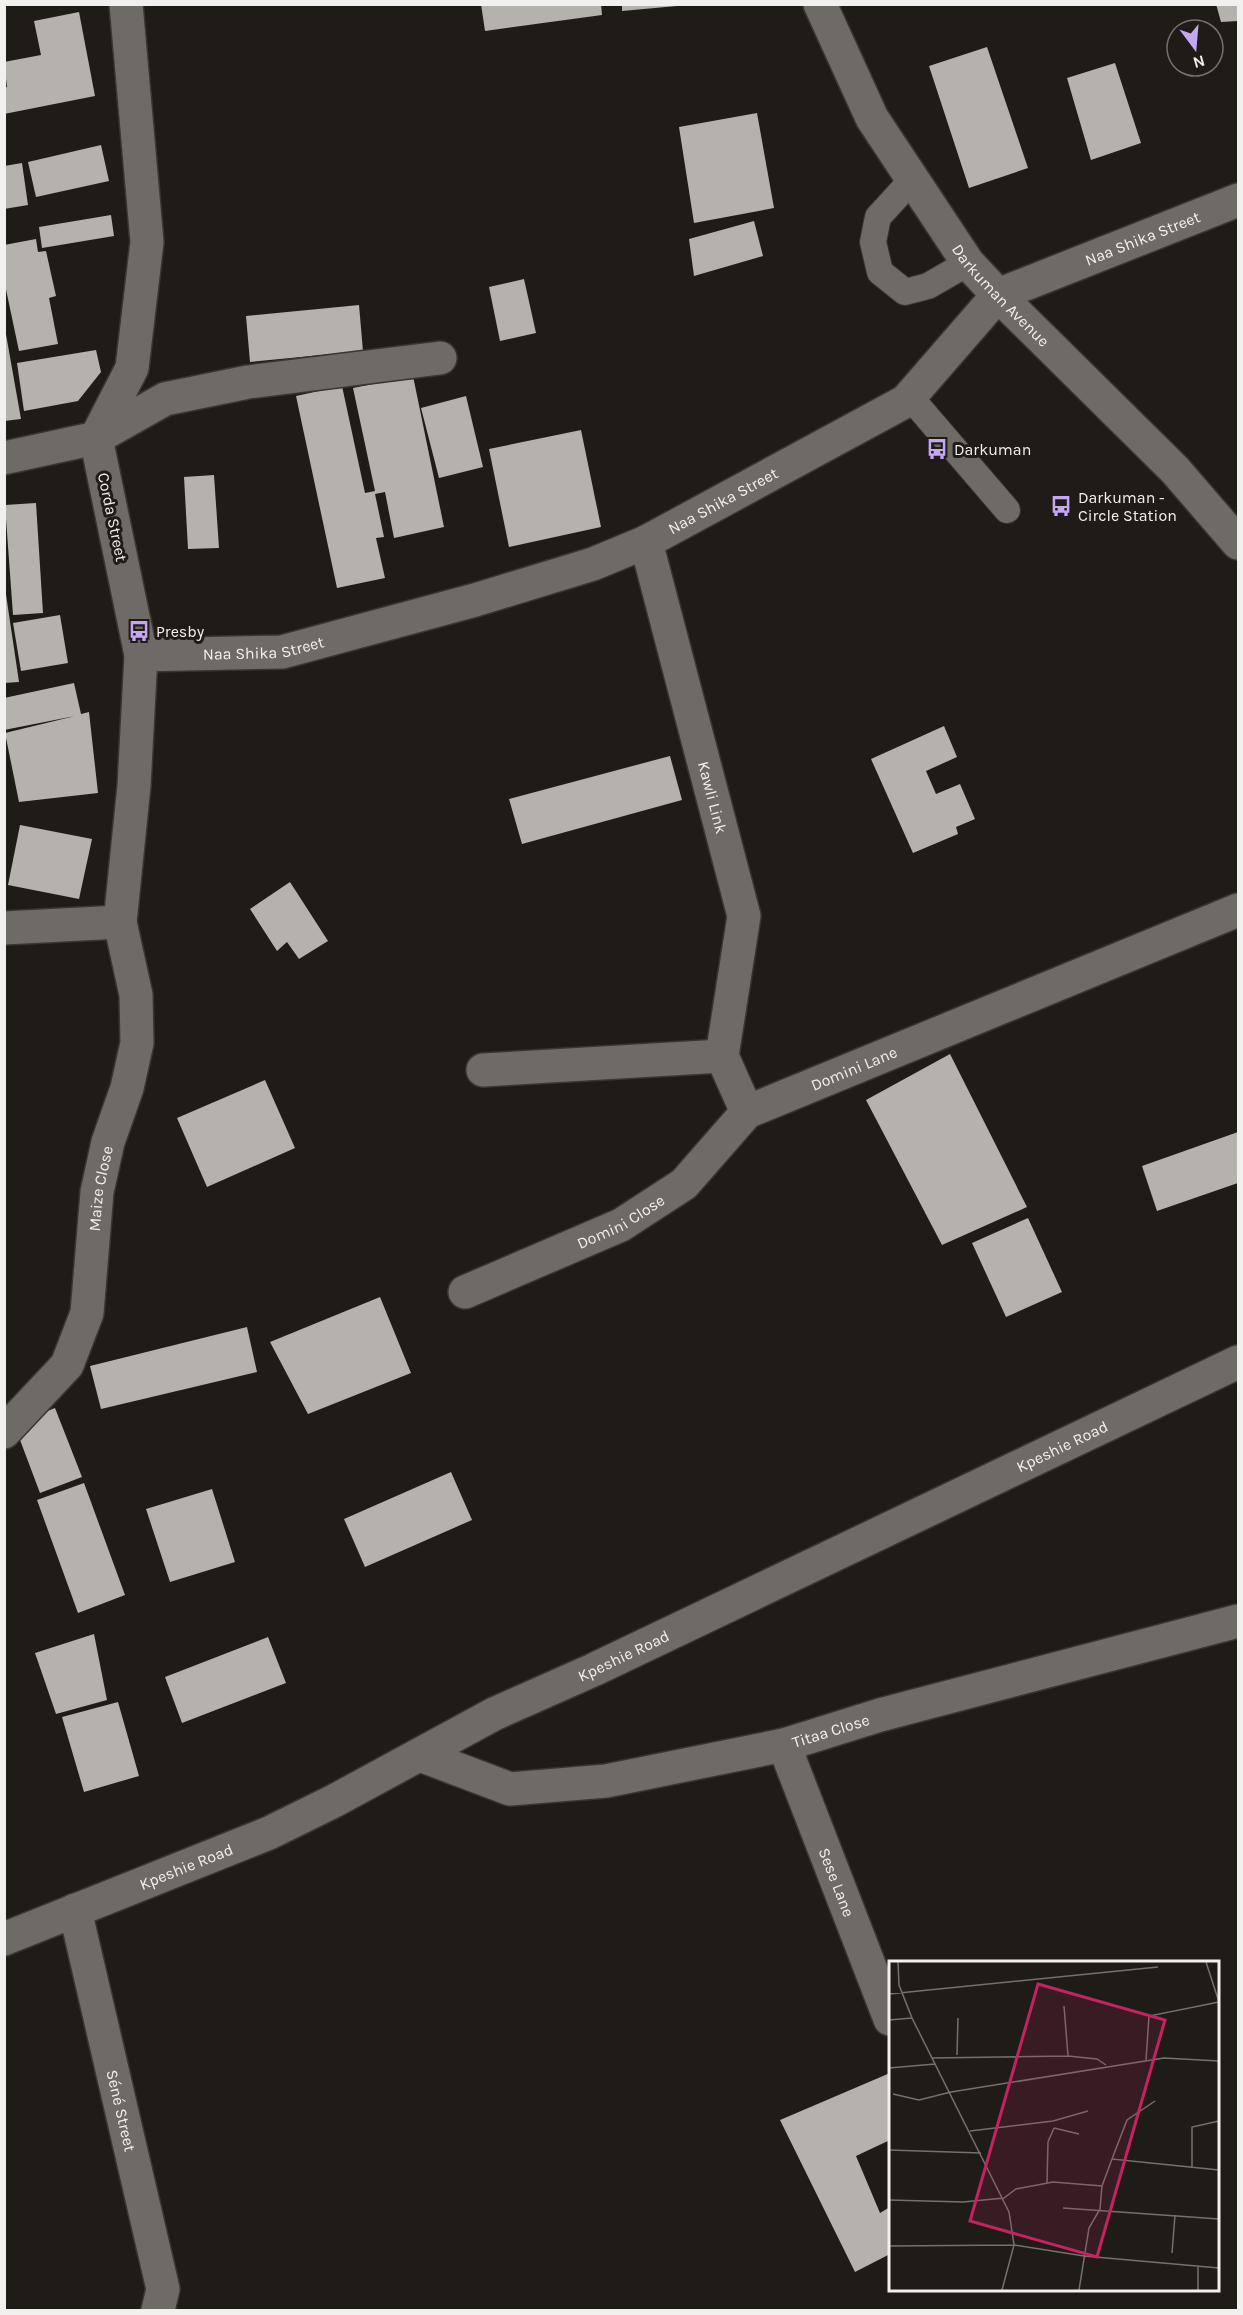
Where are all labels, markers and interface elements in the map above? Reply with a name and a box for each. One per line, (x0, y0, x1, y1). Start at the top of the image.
north arrow (1165, 18, 1225, 78)
text: N (1191, 51, 1207, 73)
street label: Naa Shika Street (1082, 207, 1203, 270)
street label: Darkuman Avenue (948, 240, 1053, 351)
bus stop icon: Darkuman (925, 437, 949, 461)
place label: Darkuman (954, 440, 1031, 459)
street label: Naa Shika Street (665, 463, 781, 538)
street label: Corda Street (94, 471, 131, 563)
place label: Darkuman - Circle Station (1078, 488, 1177, 525)
bus stop icon: Darkuman - Circle Station (1049, 494, 1073, 518)
bus stop icon: Presby (127, 619, 151, 643)
place label: Presby (156, 622, 205, 641)
street label: Naa Shika Street (203, 632, 326, 664)
street label: Kawli Link (694, 759, 731, 836)
street label: Domini Lane (808, 1042, 900, 1095)
street label: Maize Close (85, 1144, 117, 1232)
street label: Domini Close (574, 1190, 668, 1253)
street label: Kpeshie Road (1013, 1417, 1111, 1476)
street label: Kpeshie Road (575, 1626, 672, 1686)
street label: Titaa Close (790, 1710, 872, 1752)
street label: Kpeshie Road (137, 1839, 236, 1894)
street label: Sese Lane (815, 1845, 859, 1920)
inset map (889, 1961, 1219, 2291)
street label: Séné Street (102, 2068, 140, 2154)

